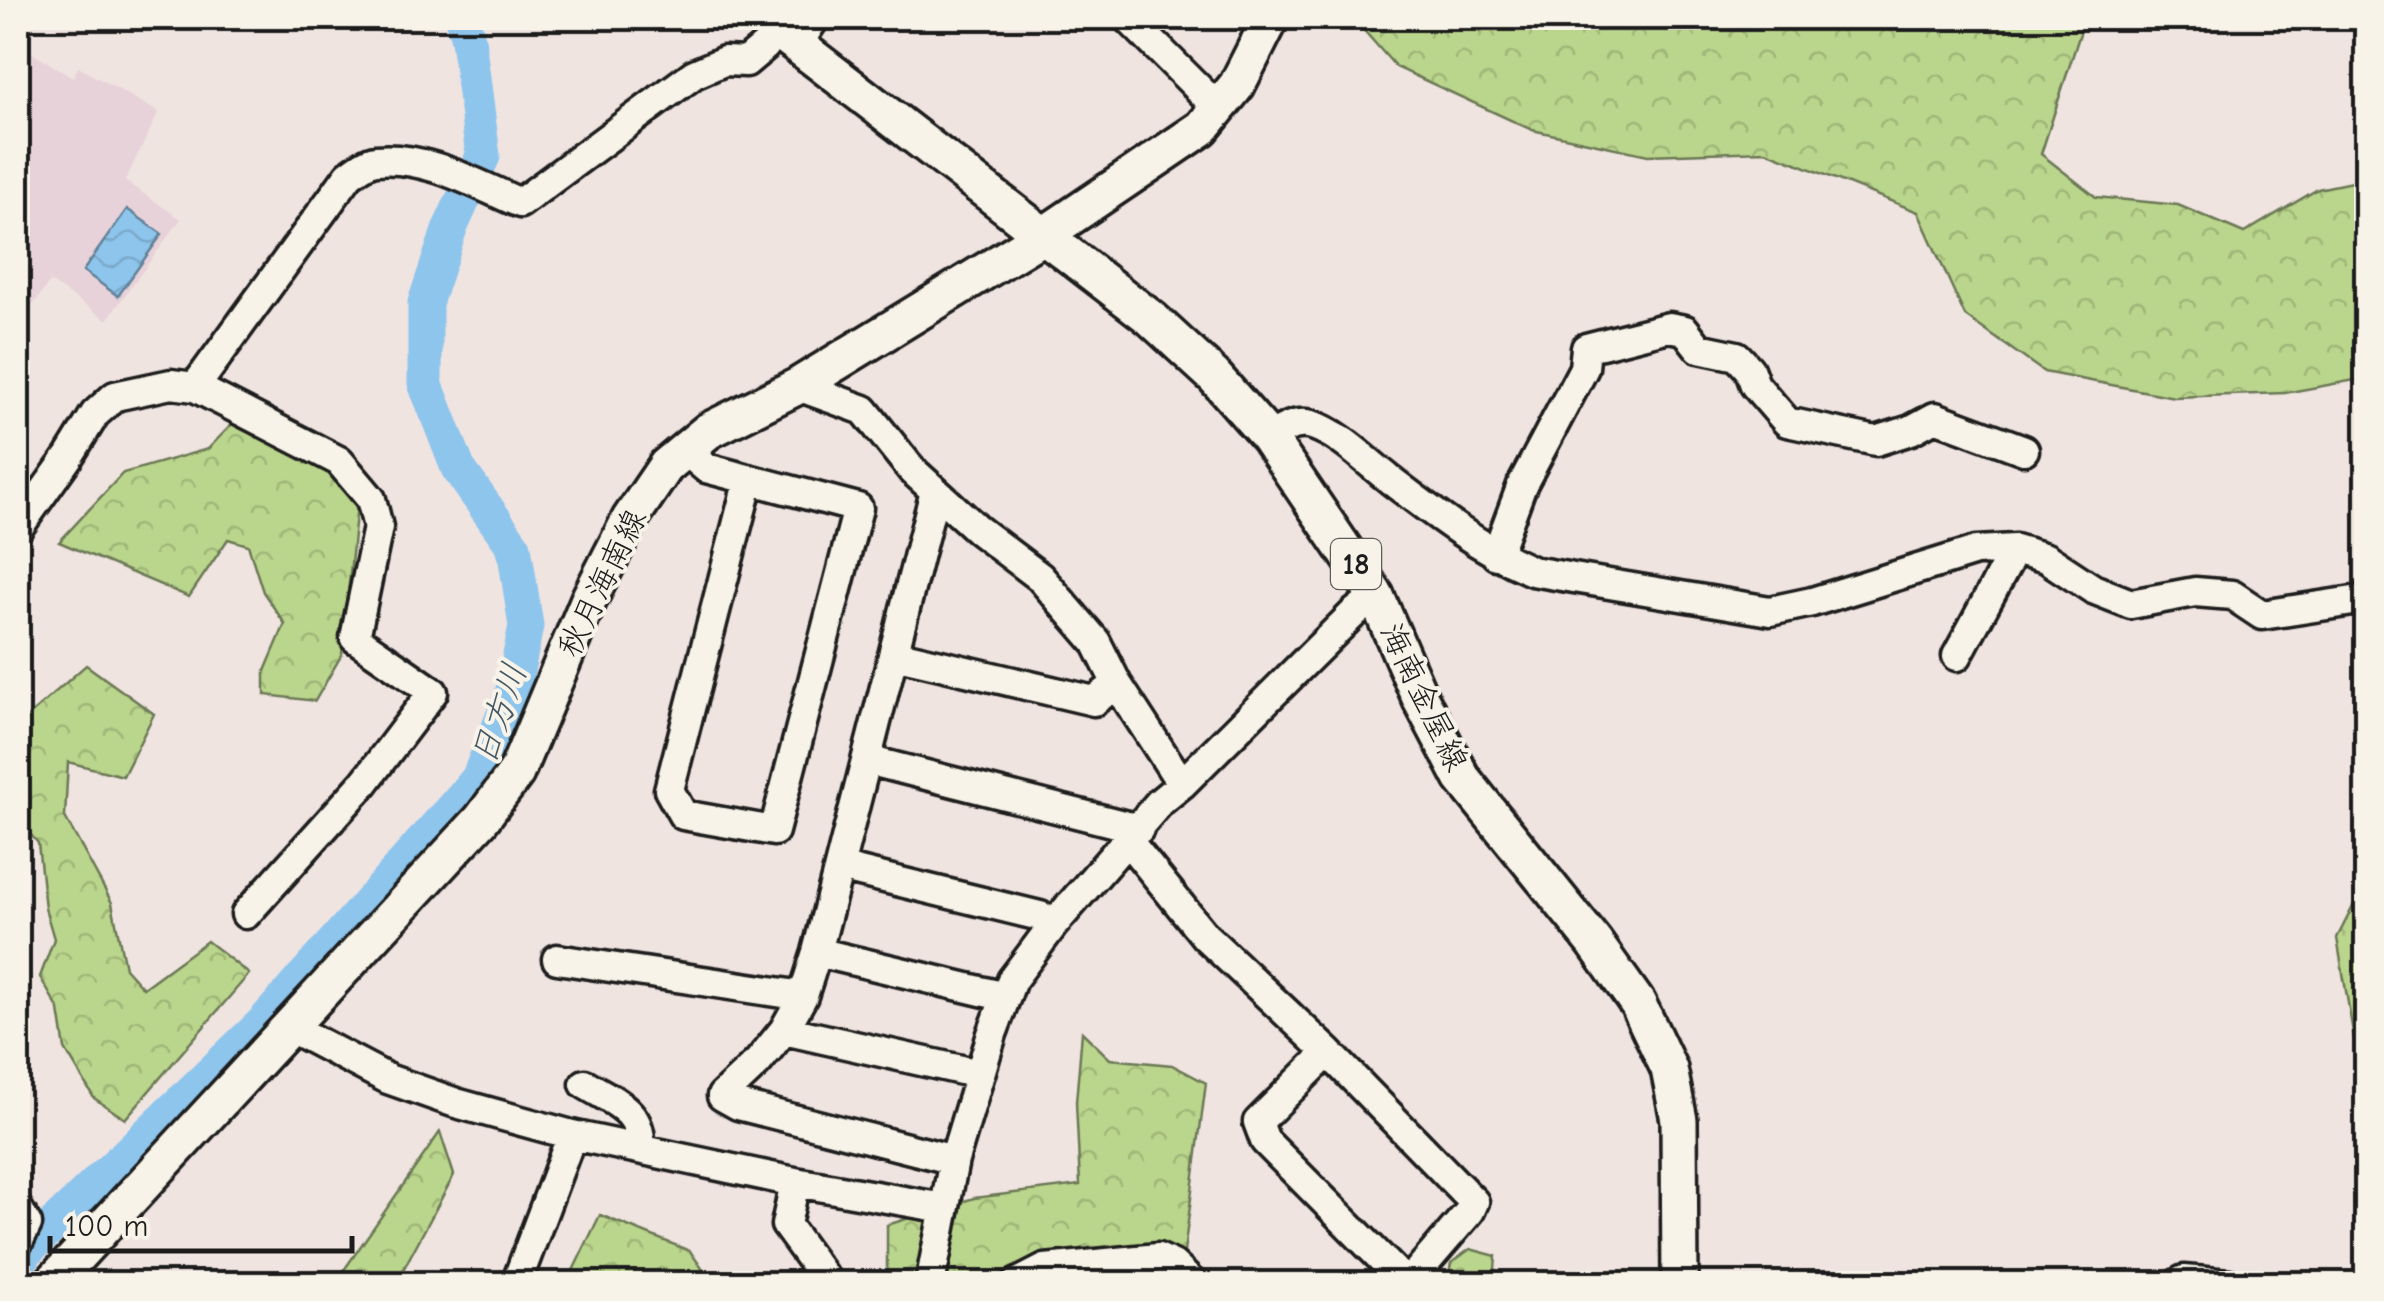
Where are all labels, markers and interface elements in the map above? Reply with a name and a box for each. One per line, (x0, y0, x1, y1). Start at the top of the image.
street label: 秋月海南線 (550, 503, 654, 663)
road number: 18 (1331, 539, 1381, 589)
street label: 海南金屋線 (1372, 617, 1476, 777)
water label: 日方川 (463, 658, 535, 770)
scale bar (50, 1191, 352, 1253)
text: 100 m (65, 1209, 148, 1244)

